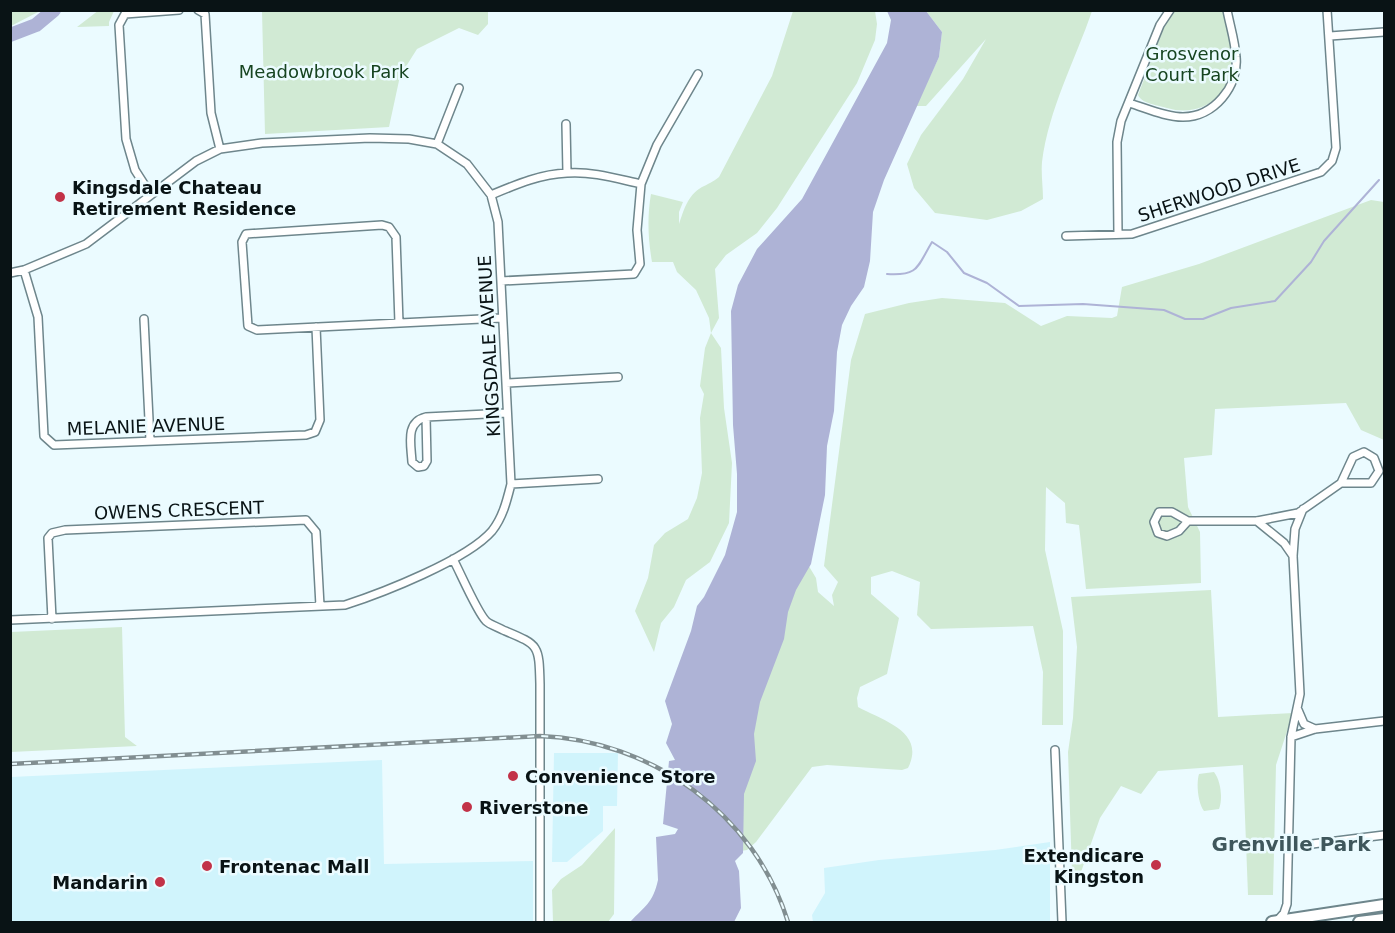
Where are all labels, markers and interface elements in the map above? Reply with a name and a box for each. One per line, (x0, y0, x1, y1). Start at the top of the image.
park label: Grosvenor Court Park (1145, 43, 1240, 85)
park label: Meadowbrook Park (239, 61, 410, 82)
street label: SHERWOOD DRIVE (1135, 154, 1303, 226)
place label: Kingsdale Chateau Retirement Residence (72, 177, 296, 219)
marker: Kingsdale Chateau Retirement Residence (53, 190, 67, 204)
street label: KINGSDALE AVENUE (474, 255, 504, 437)
street label: MELANIE AVENUE (66, 413, 226, 439)
street label: OWENS CRESCENT (94, 497, 265, 523)
place label: Convenience Store (525, 766, 716, 787)
marker: Convenience Store (506, 769, 520, 783)
place label: Riverstone (479, 797, 589, 818)
marker: Riverstone (460, 800, 474, 814)
district label: Grenville Park (1212, 832, 1371, 856)
place label: Extendicare Kingston (1024, 845, 1144, 887)
place label: Frontenac Mall (219, 856, 369, 877)
marker: Extendicare Kingston (1149, 858, 1163, 872)
marker: Frontenac Mall (200, 859, 214, 873)
place label: Mandarin (52, 872, 148, 893)
marker: Mandarin (153, 875, 167, 889)

